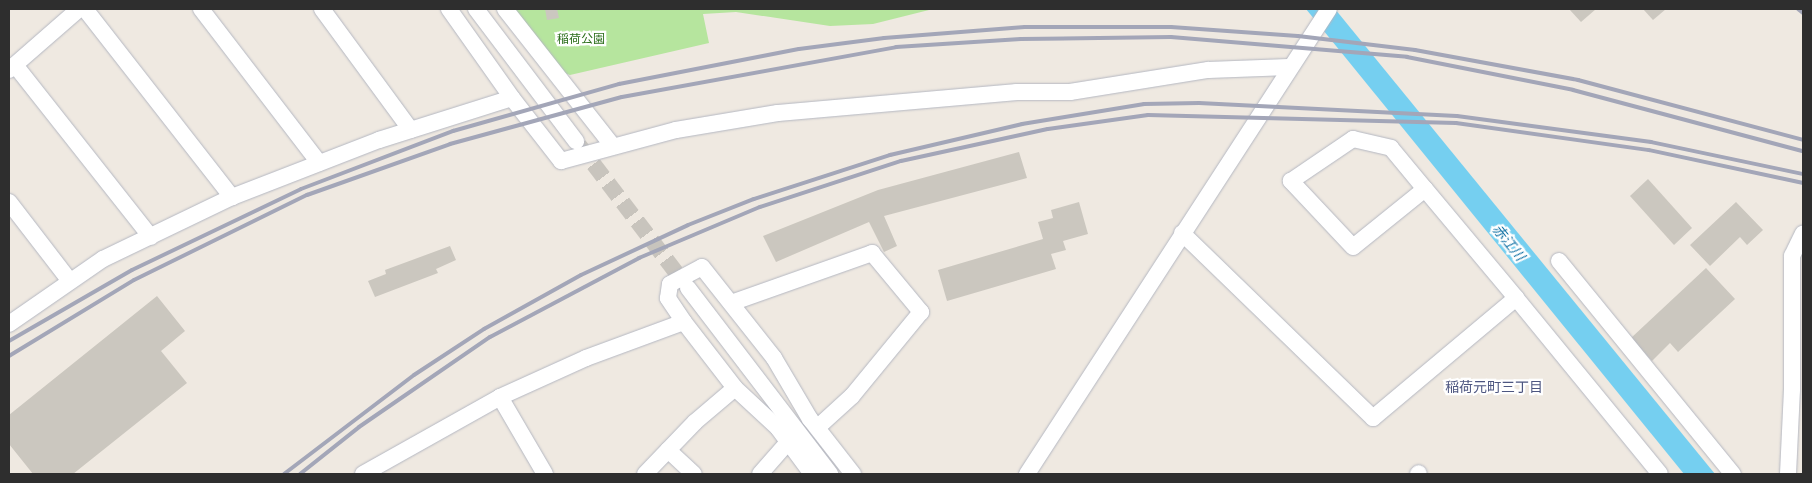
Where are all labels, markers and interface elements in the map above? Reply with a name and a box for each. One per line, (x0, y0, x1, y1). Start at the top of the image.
park label: 稲荷公園 (557, 33, 605, 47)
water label: 赤江川 (1488, 221, 1528, 265)
district label: 稲荷元町三丁目 (1445, 380, 1543, 396)

